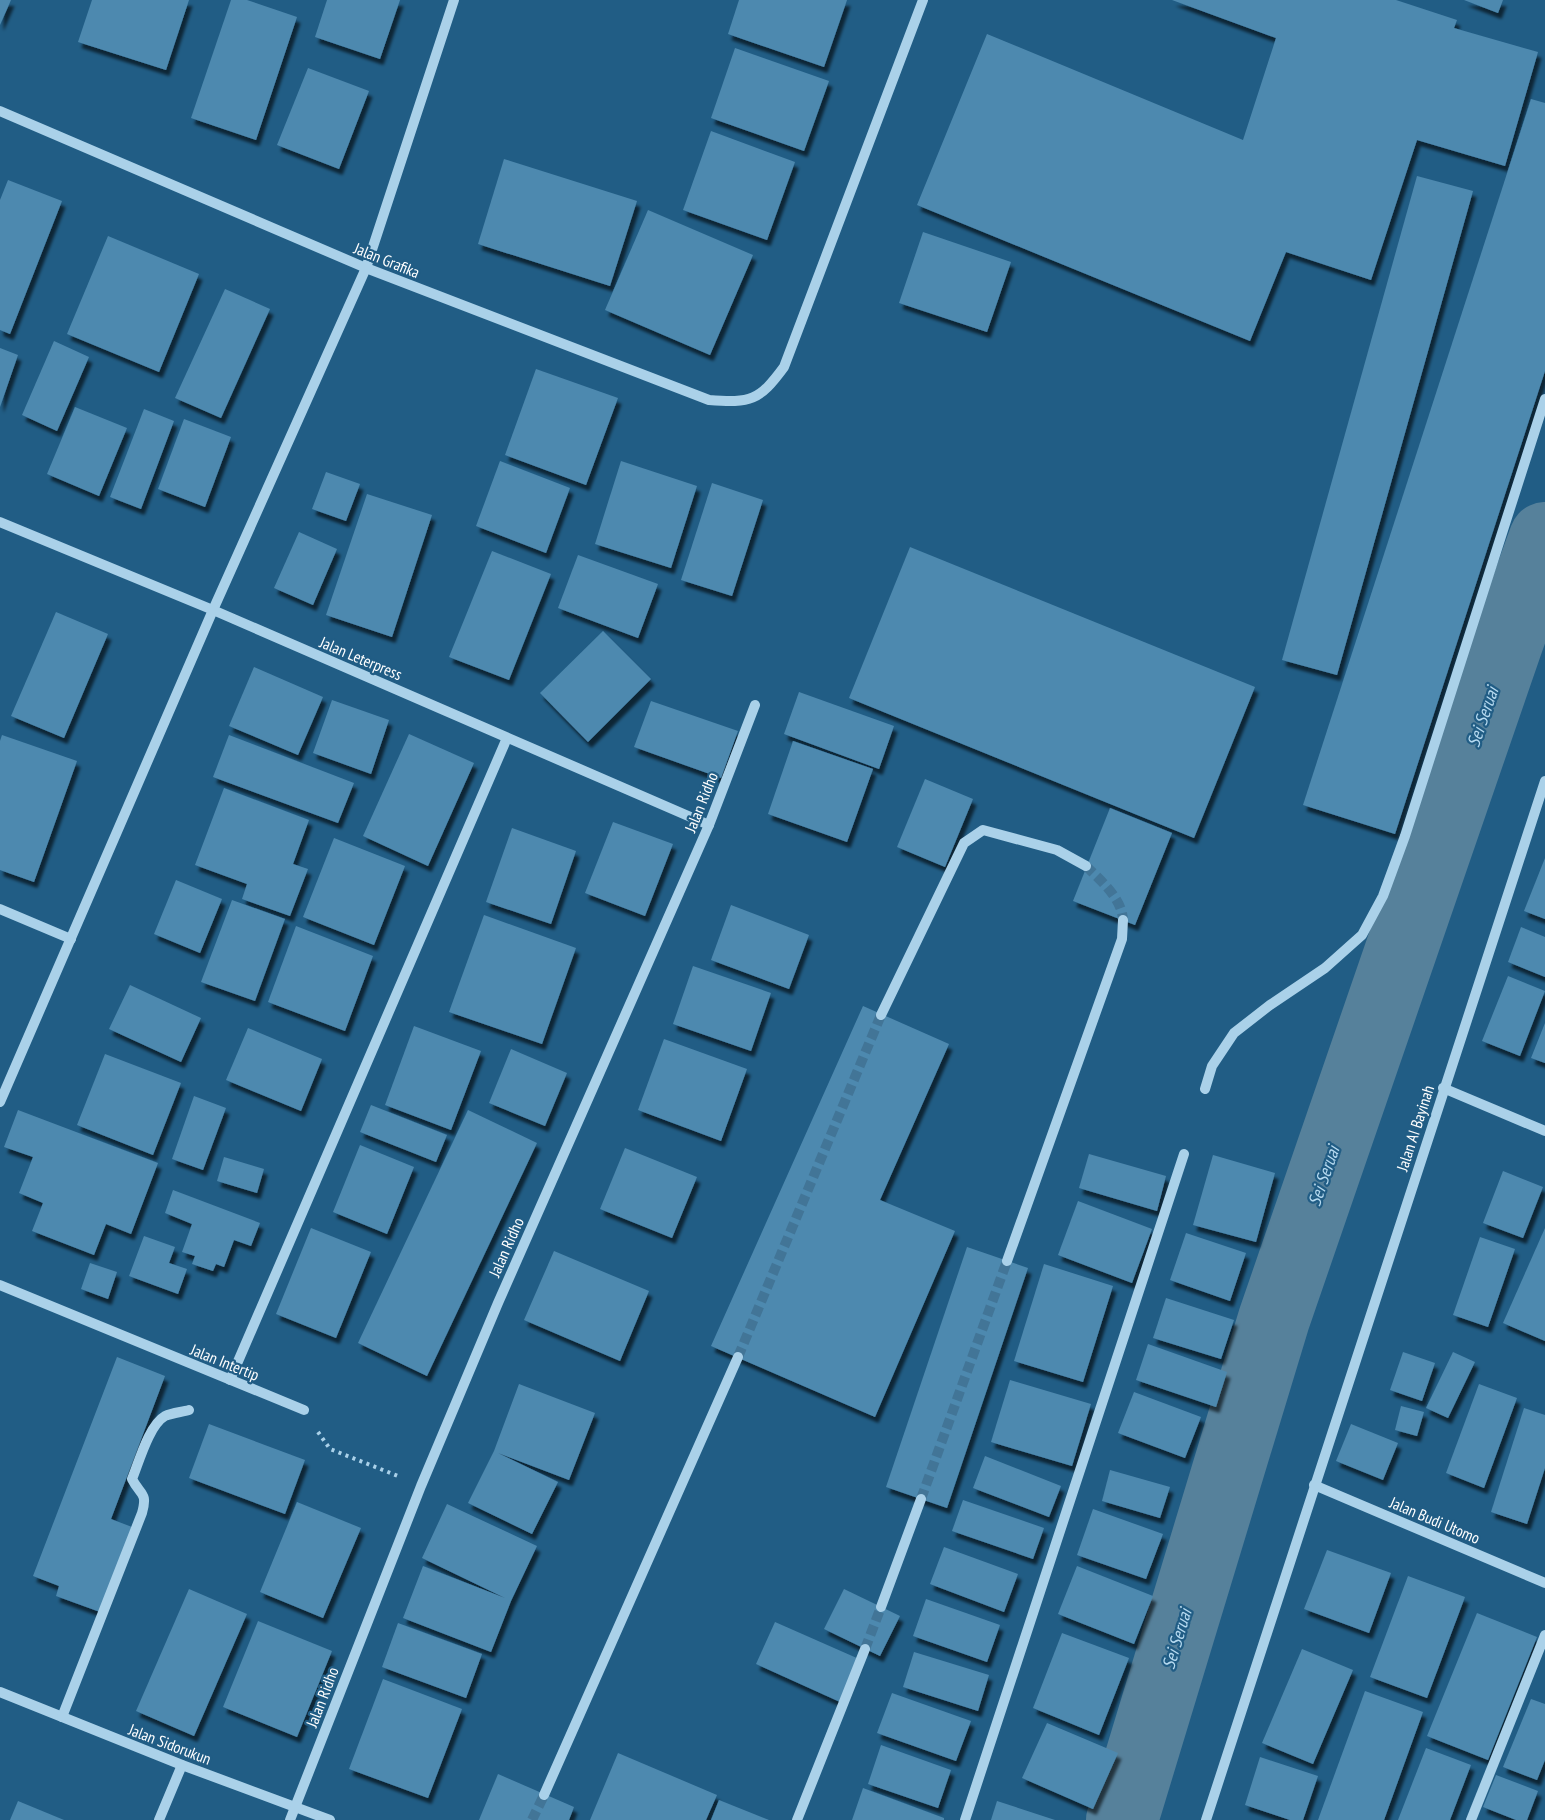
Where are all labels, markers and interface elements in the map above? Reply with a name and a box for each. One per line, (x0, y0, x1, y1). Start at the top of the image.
street label: Jalan Grafika (350, 237, 423, 282)
street label: Jalan Leterpress (316, 631, 405, 684)
water label: Sei Seruai (1462, 682, 1504, 750)
street label: Jalan Ridho (680, 769, 722, 836)
street label: Jalan AI Bayinah (1391, 1083, 1438, 1174)
water label: Sei Seruai (1303, 1141, 1345, 1209)
street label: Jalan Ridho (484, 1214, 528, 1281)
street label: Jalan Intertip (187, 1339, 262, 1385)
street label: Jalan Budi Utomo (1386, 1492, 1483, 1548)
water label: Sei Seruai (1156, 1604, 1197, 1672)
street label: Jalan Ridho (301, 1664, 343, 1731)
street label: Jalan Sidorukun (125, 1719, 214, 1769)

